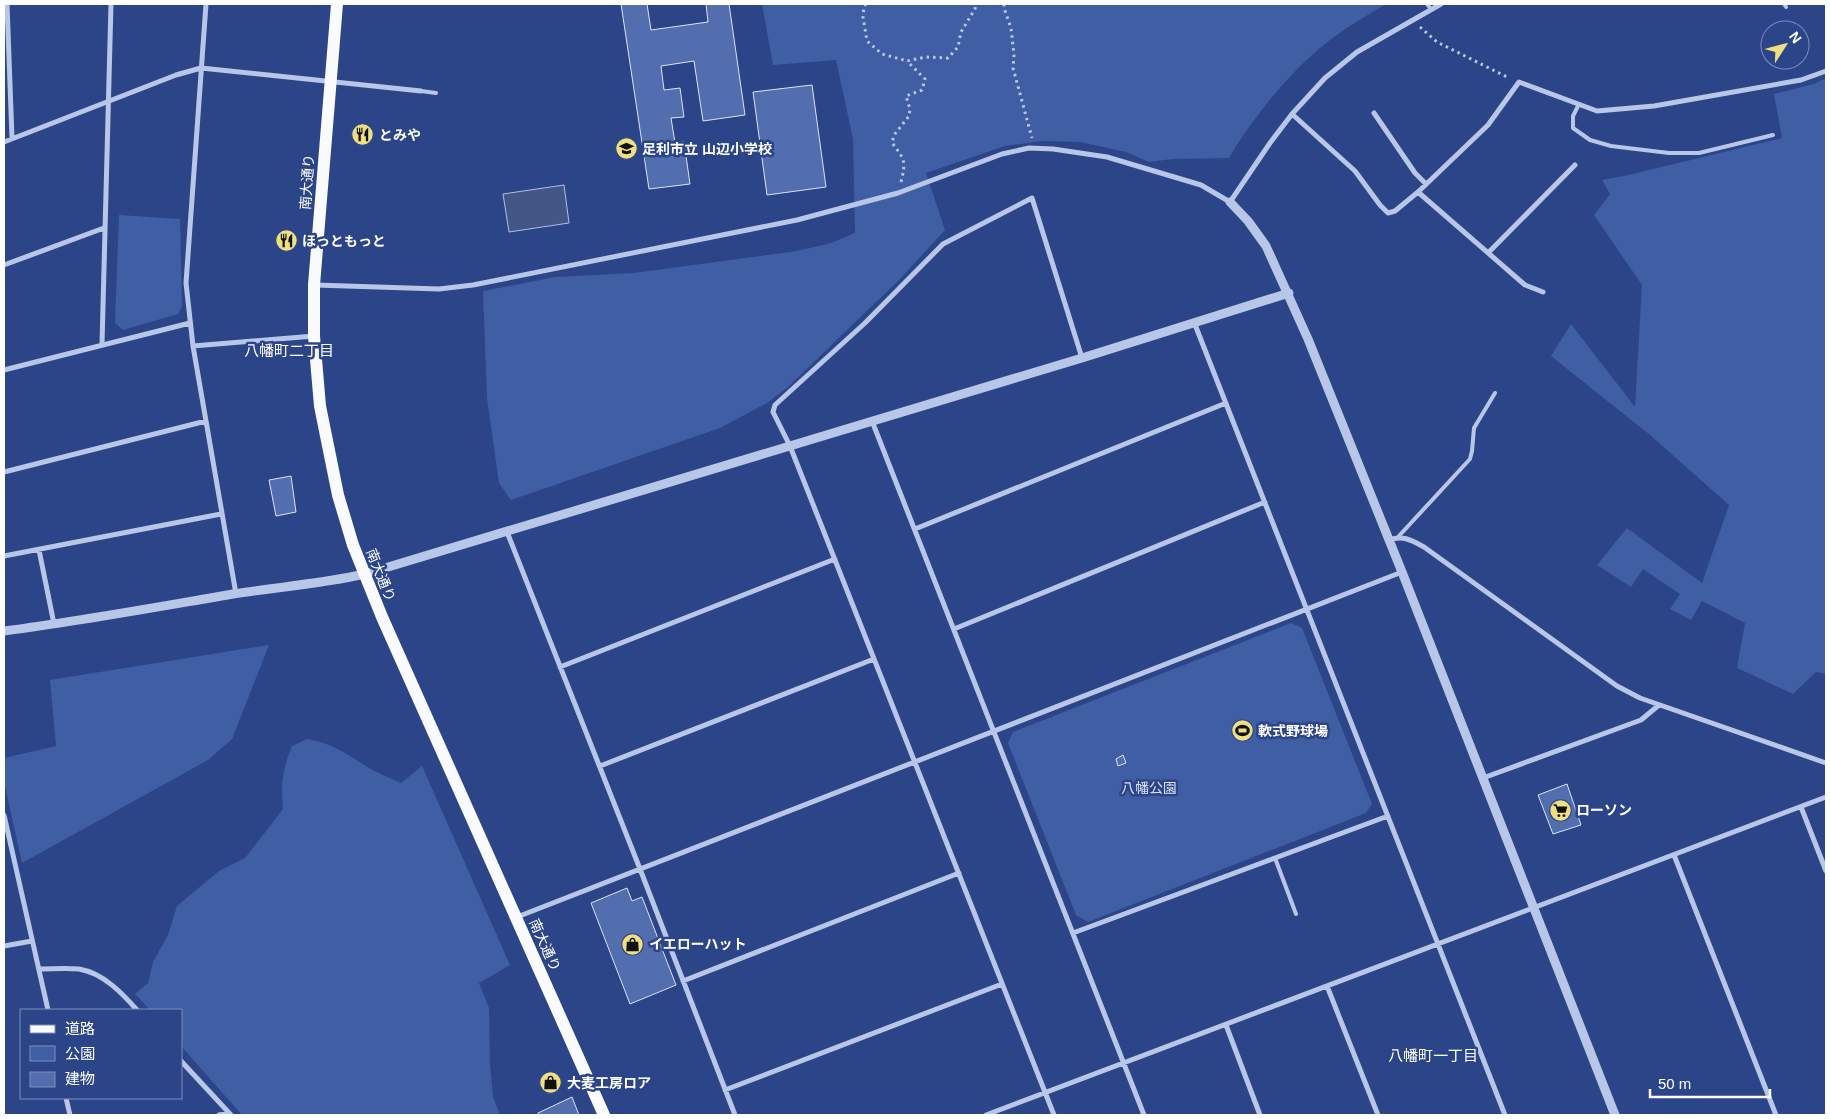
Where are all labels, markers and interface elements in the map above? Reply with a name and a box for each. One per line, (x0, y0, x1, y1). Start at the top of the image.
north arrow (1760, 20, 1810, 70)
text: N (1786, 29, 1805, 46)
restaurant icon: とみや (351, 123, 375, 147)
place label: とみや (379, 127, 421, 143)
school or university icon: 足利市立 山辺小学校 (614, 137, 638, 161)
place label: 足利市立 山辺小学校 (642, 141, 772, 157)
street label: 南大通り (297, 154, 317, 210)
restaurant icon: ほっともっと (274, 229, 298, 253)
place label: ほっともっと (302, 233, 386, 249)
district label: 八幡町二丁目 (244, 342, 334, 359)
street label: 南大通り (363, 546, 399, 604)
sports icon: 軟式野球場 (1230, 719, 1254, 743)
place label: 軟式野球場 (1258, 723, 1328, 739)
park label: 八幡公園 (1121, 780, 1177, 796)
supermarket icon: ローソン (1548, 798, 1572, 822)
place label: ローソン (1576, 802, 1632, 818)
street label: 南大通り (526, 916, 564, 974)
shop icon: イエローハット (621, 932, 645, 956)
place label: イエローハット (649, 936, 747, 952)
legend (20, 1009, 182, 1099)
text: 道路 (65, 1020, 95, 1037)
text: 公園 (65, 1045, 95, 1062)
district label: 八幡町一丁目 (1388, 1047, 1478, 1064)
scale bar (1650, 1066, 1770, 1098)
text: 建物 (65, 1070, 95, 1087)
shop icon: 大麦工房ロア (539, 1071, 563, 1095)
place label: 大麦工房ロア (567, 1075, 651, 1091)
text: 50 m (1658, 1075, 1691, 1092)

